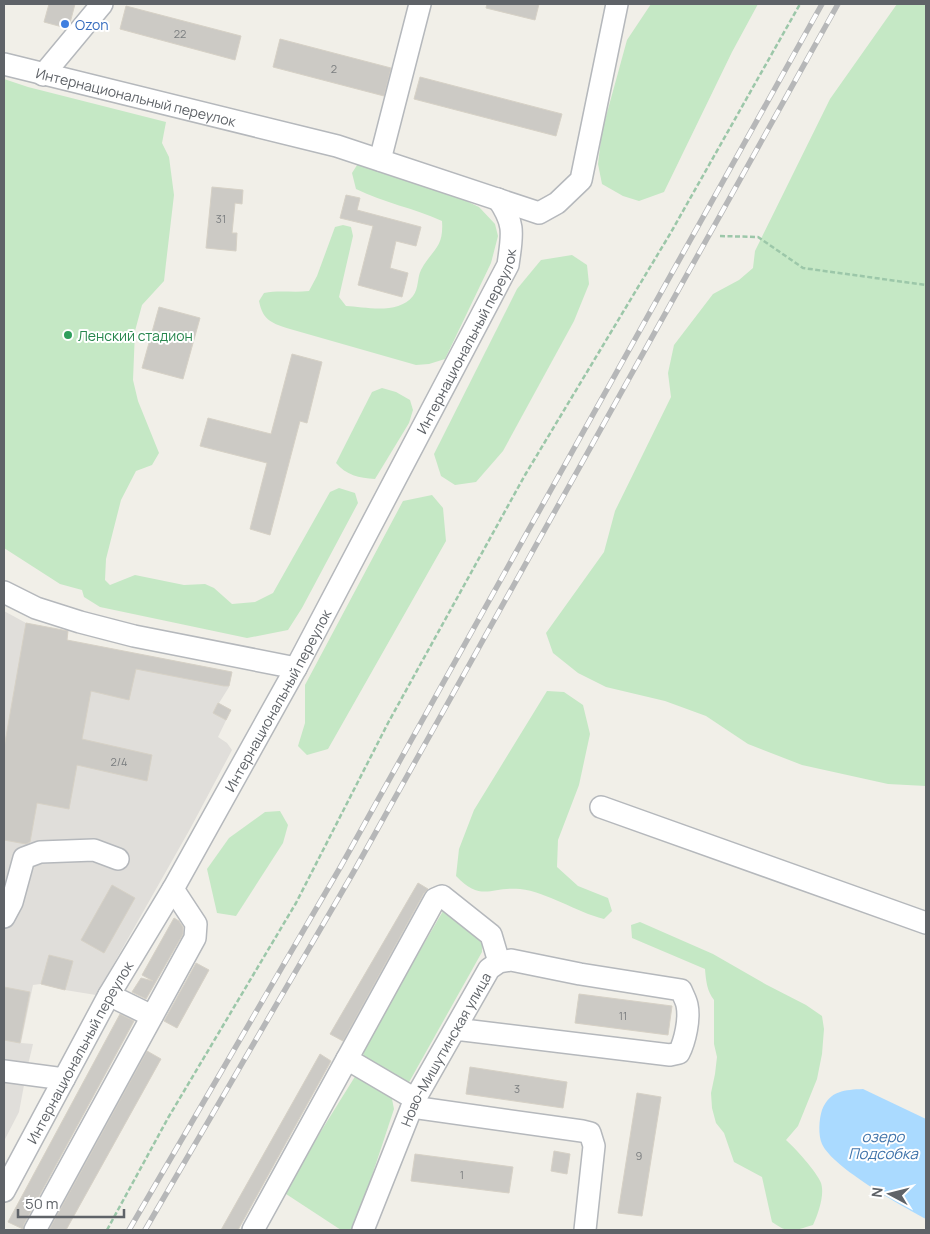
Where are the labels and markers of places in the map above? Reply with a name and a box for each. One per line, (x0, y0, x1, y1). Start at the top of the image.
place label: Ozon (75, 15, 109, 34)
marker: Ozon (59, 18, 71, 30)
place label: Ленский стадион (78, 326, 193, 345)
marker: Ленский стадион (62, 329, 74, 341)

